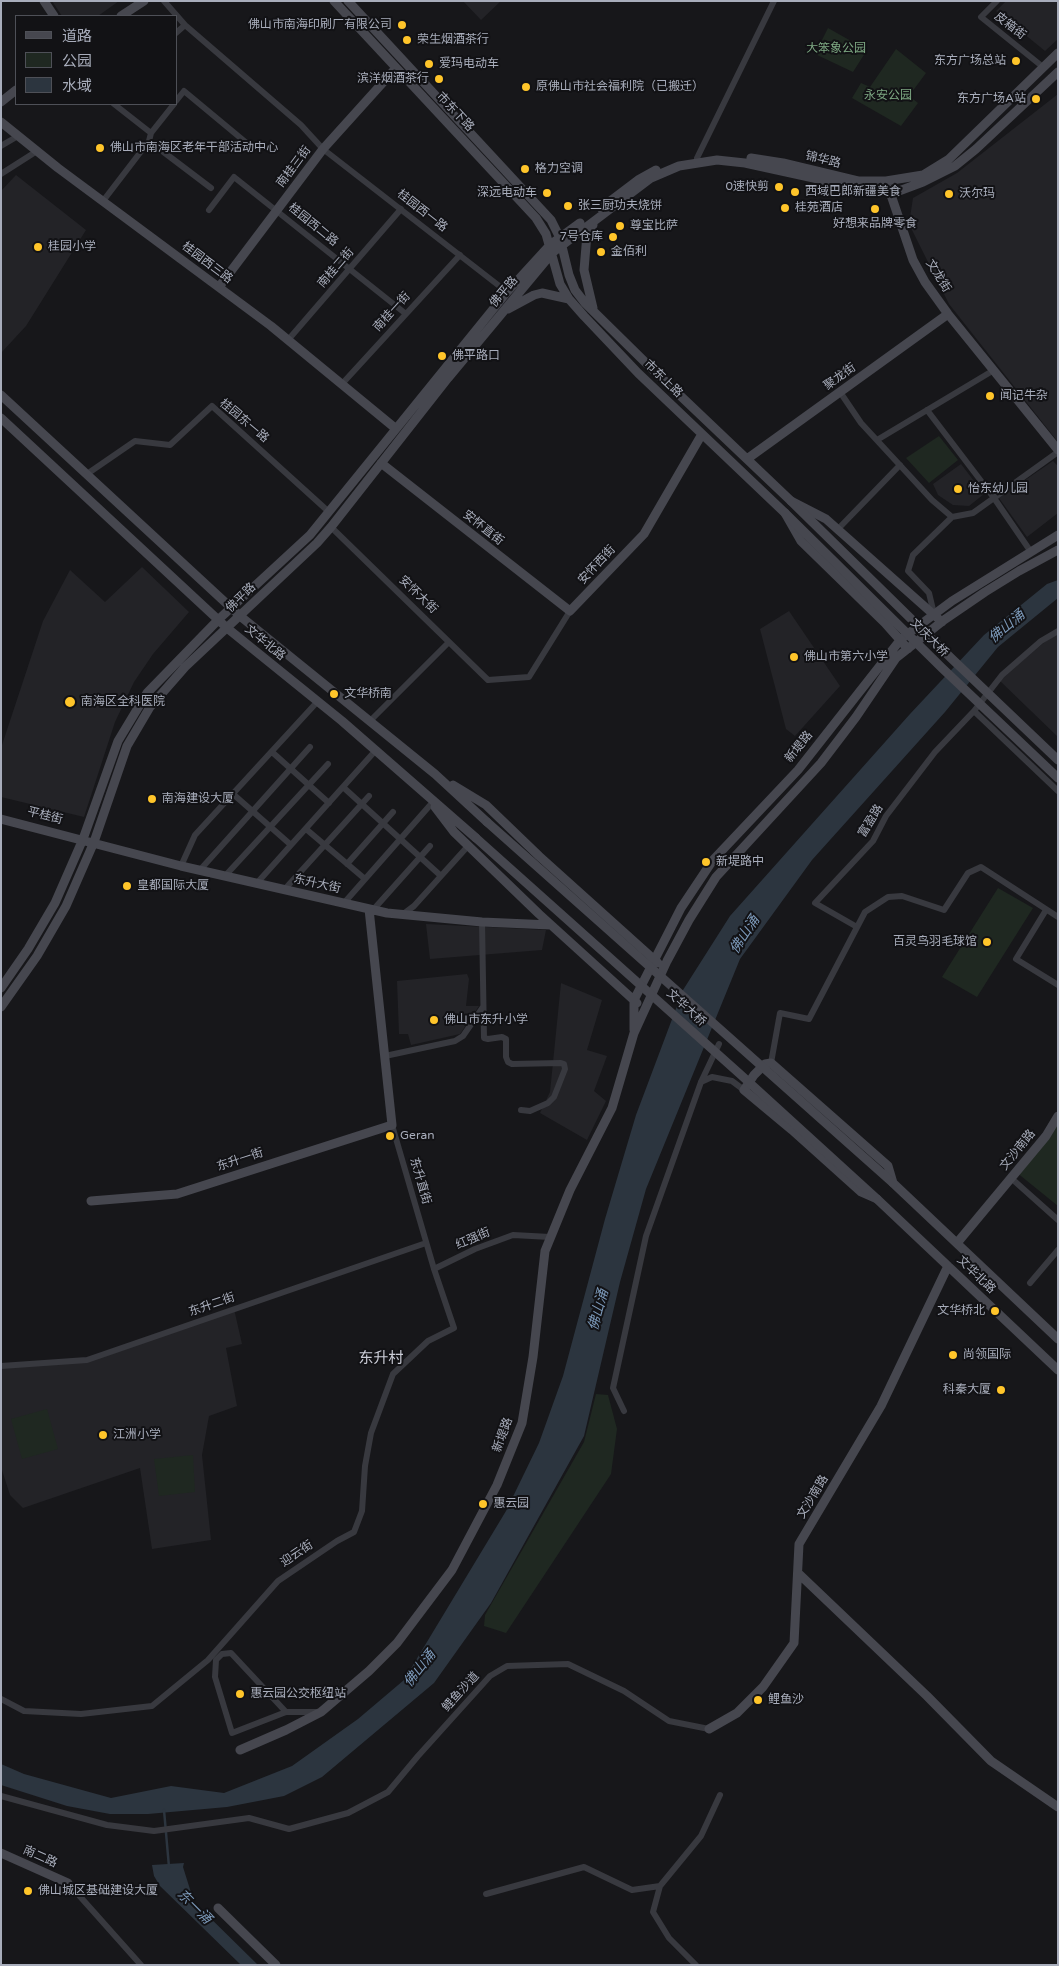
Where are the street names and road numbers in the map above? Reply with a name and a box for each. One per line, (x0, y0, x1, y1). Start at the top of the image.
street label: 皮箱街 (991, 9, 1029, 43)
street label: 市东下路 (433, 90, 477, 134)
street label: 南桂三街 (274, 143, 314, 191)
street label: 锦华路 (804, 149, 842, 171)
street label: 桂园西一路 (394, 187, 450, 235)
street label: 桂园西二路 (285, 201, 341, 249)
street label: 桂园西三路 (179, 239, 235, 287)
street label: 南桂二街 (315, 245, 357, 291)
street label: 文龙街 (922, 257, 954, 295)
street label: 佛平路 (487, 274, 521, 310)
street label: 南桂一街 (371, 289, 413, 335)
street label: 市东上路 (641, 357, 685, 401)
street label: 聚龙街 (821, 361, 859, 393)
street label: 桂园东一路 (216, 396, 272, 446)
street label: 安怀直街 (460, 508, 506, 548)
street label: 安怀西街 (575, 543, 619, 587)
street label: 安怀大街 (396, 573, 440, 617)
street label: 佛平路 (223, 580, 259, 616)
street label: 文庆大桥 (907, 616, 951, 660)
street label: 文华北路 (242, 622, 288, 664)
street label: 新堤路 (782, 728, 816, 766)
street label: 富盈路 (855, 802, 887, 840)
street label: 平桂街 (26, 805, 64, 827)
street label: 东升大街 (292, 872, 342, 896)
street label: 文华大桥 (663, 987, 709, 1029)
street label: 文沙南路 (997, 1127, 1039, 1173)
street label: 东升一街 (215, 1146, 265, 1174)
street label: 东升直街 (406, 1156, 434, 1206)
street label: 红强街 (454, 1225, 492, 1253)
street label: 文华北路 (954, 1253, 998, 1297)
street label: 东升二街 (187, 1290, 237, 1320)
street label: 新堤路 (490, 1416, 516, 1454)
street label: 文沙南路 (794, 1473, 832, 1521)
street label: 迎云街 (278, 1538, 316, 1570)
street label: 鲤鱼沙道 (440, 1669, 482, 1715)
street label: 南二路 (21, 1843, 59, 1871)

